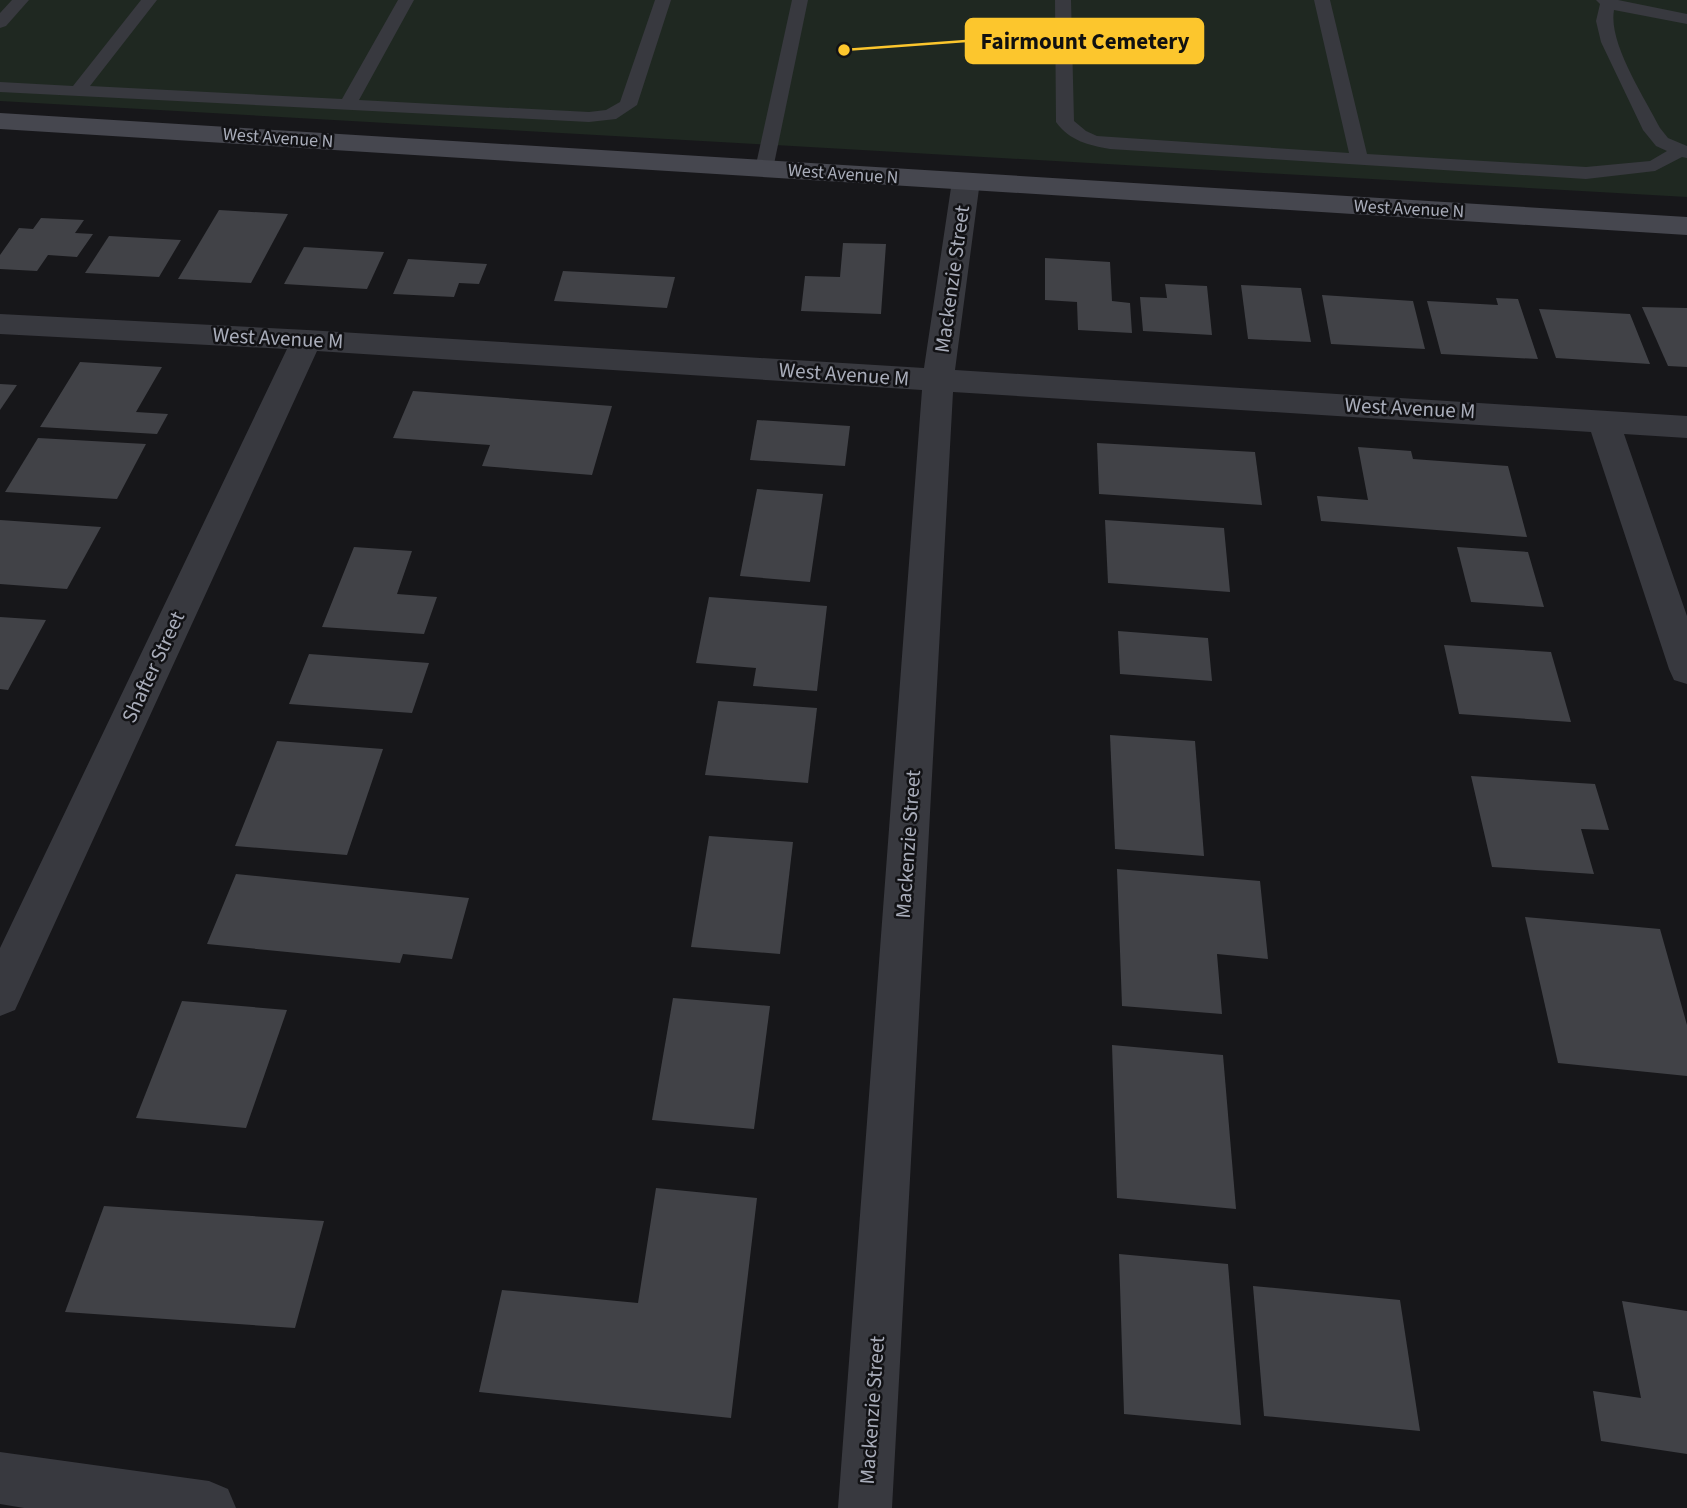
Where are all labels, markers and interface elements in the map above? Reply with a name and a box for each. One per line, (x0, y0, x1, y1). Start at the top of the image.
callout: Fairmount Cemetery (966, 19, 1203, 63)
text: Fairmount Cemetery (980, 25, 1190, 58)
street label: West Avenue N (222, 122, 334, 154)
street label: West Avenue N (787, 158, 899, 190)
street label: West Avenue N (1353, 194, 1465, 224)
street label: Mackenzie Street (927, 203, 977, 355)
street label: West Avenue M (212, 320, 344, 356)
street label: West Avenue M (778, 354, 910, 394)
street label: West Avenue M (1344, 390, 1476, 426)
street label: Shafter Street (114, 606, 192, 728)
street label: Mackenzie Street (888, 769, 928, 919)
street label: Mackenzie Street (852, 1335, 892, 1485)

